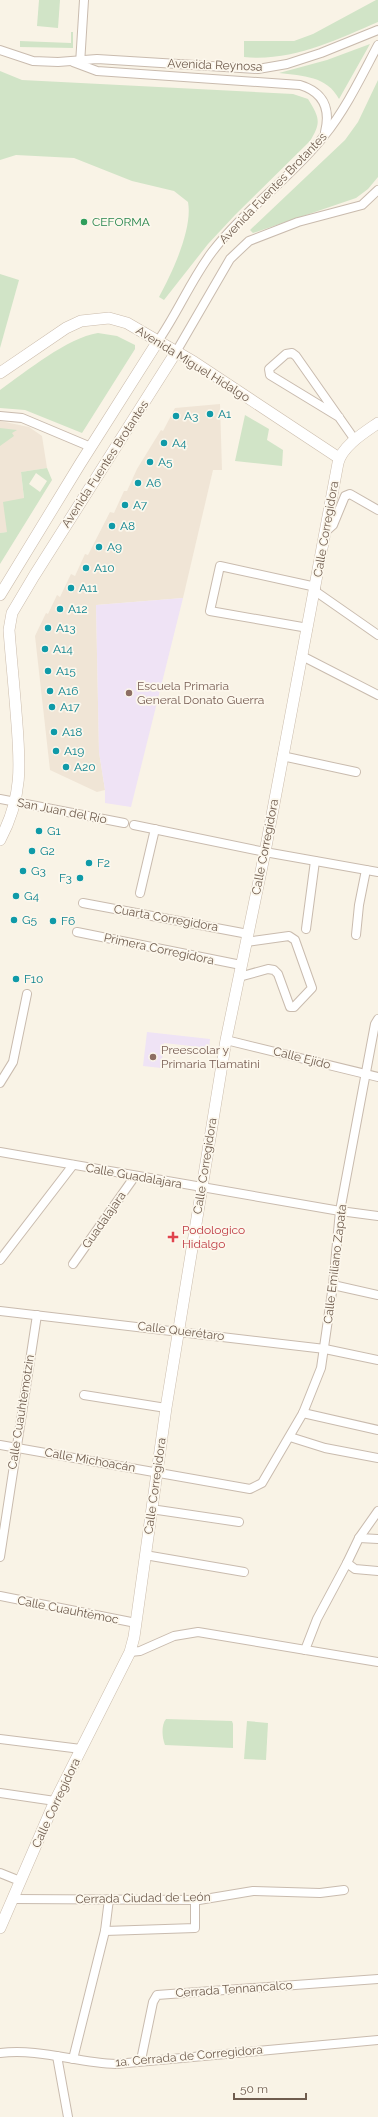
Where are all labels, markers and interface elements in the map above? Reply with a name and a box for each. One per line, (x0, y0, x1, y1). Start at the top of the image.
street label: Avenida Reynosa (167, 56, 263, 74)
street label: Avenida Fuentes Brotantes (216, 130, 330, 246)
place label: CEFORMA (92, 215, 150, 229)
marker: CEFORMA (79, 217, 89, 227)
street label: Avenida Miguel Hidalgo (133, 323, 253, 405)
street label: Avenida Fuentes Brotantes (59, 398, 151, 530)
place label: A1 (218, 407, 231, 421)
place label: A3 (184, 409, 199, 423)
marker: A1 (205, 409, 215, 419)
marker: A3 (171, 411, 181, 421)
place label: A4 (172, 436, 187, 450)
marker: A4 (159, 438, 169, 448)
place label: A5 (158, 455, 173, 469)
marker: A5 (145, 457, 155, 467)
place label: A6 (146, 476, 161, 490)
marker: A6 (133, 478, 143, 488)
street label: Calle Corregidora (311, 480, 341, 578)
place label: A7 (133, 498, 148, 512)
marker: A7 (120, 500, 130, 510)
place label: A8 (120, 519, 135, 533)
marker: A8 (107, 521, 117, 531)
place label: A9 (107, 540, 122, 554)
marker: A9 (94, 542, 104, 552)
place label: A10 (94, 561, 115, 575)
marker: A10 (81, 563, 91, 573)
place label: A11 (79, 581, 97, 595)
marker: A11 (66, 583, 76, 593)
place label: A12 (68, 602, 88, 616)
marker: A12 (55, 604, 65, 614)
place label: A13 (56, 621, 76, 635)
marker: A13 (43, 623, 53, 633)
place label: A14 (53, 642, 73, 656)
marker: A14 (40, 644, 50, 654)
place label: A15 (56, 664, 76, 678)
marker: A15 (43, 666, 53, 676)
place label: Escuela Primaria General Donato Guerra (137, 679, 264, 707)
place label: A16 (58, 684, 78, 698)
marker: A16 (45, 686, 55, 696)
marker: Escuela Primaria General Donato Guerra (124, 688, 134, 698)
place label: A17 (60, 700, 80, 714)
marker: A17 (47, 702, 57, 712)
place label: A18 (62, 725, 82, 739)
marker: A18 (49, 727, 59, 737)
place label: A19 (64, 744, 84, 758)
marker: A19 (51, 746, 61, 756)
place label: A20 (74, 760, 96, 774)
marker: A20 (61, 762, 71, 772)
street label: San Juan del Río (16, 795, 108, 827)
street label: Calle Corregidora (249, 798, 281, 896)
place label: G1 (47, 824, 61, 838)
marker: G1 (34, 826, 44, 836)
place label: G2 (40, 844, 55, 858)
marker: G2 (27, 846, 37, 856)
place label: F2 (97, 856, 110, 870)
marker: F2 (84, 858, 94, 868)
place label: G3 (31, 864, 46, 878)
marker: G3 (18, 866, 28, 876)
place label: F3 (59, 871, 72, 885)
marker: F3 (75, 873, 85, 883)
place label: G4 (24, 889, 40, 903)
marker: G4 (11, 891, 21, 901)
street label: Cuarta Corregidora (113, 902, 219, 934)
place label: G5 (22, 913, 38, 927)
place label: F6 (61, 914, 75, 928)
marker: G5 (9, 915, 19, 925)
marker: F6 (48, 916, 58, 926)
street label: Primera Corregidora (103, 930, 215, 968)
place label: F10 (24, 972, 43, 986)
marker: F10 (11, 974, 21, 984)
place label: Preescolar y Primaria Tlamatini (161, 1043, 260, 1071)
street label: Calle Ejido (272, 1044, 332, 1072)
marker: Preescolar y Primaria Tlamatini (148, 1052, 158, 1062)
street label: Calle Corregidora (190, 1117, 220, 1215)
street label: Calle Guadalajara (85, 1161, 183, 1191)
street label: Guadalajara (79, 1189, 129, 1251)
street label: Calle Emiliano Zapata (321, 1203, 349, 1325)
place label: Podologico Hidalgo (182, 1223, 245, 1251)
marker: Podologico Hidalgo (167, 1231, 179, 1243)
street label: Calle Querétaro (137, 1319, 225, 1343)
street label: Calle Cuauhtemotzin (5, 1354, 37, 1470)
street label: Calle Corregidora (141, 1437, 169, 1535)
street label: Calle Michoacán (44, 1445, 136, 1475)
street label: Calle Cuauhtémoc (16, 1593, 120, 1627)
street label: Calle Corregidora (29, 1756, 83, 1850)
street label: Cerrada Ciudad de León (75, 1890, 211, 1906)
street label: Cerrada Tennancalco (175, 1978, 293, 2000)
street label: 1a. Cerrada de Corregidora (115, 2043, 263, 2069)
scale bar (234, 2075, 306, 2101)
text: 50 m (240, 2082, 268, 2096)

